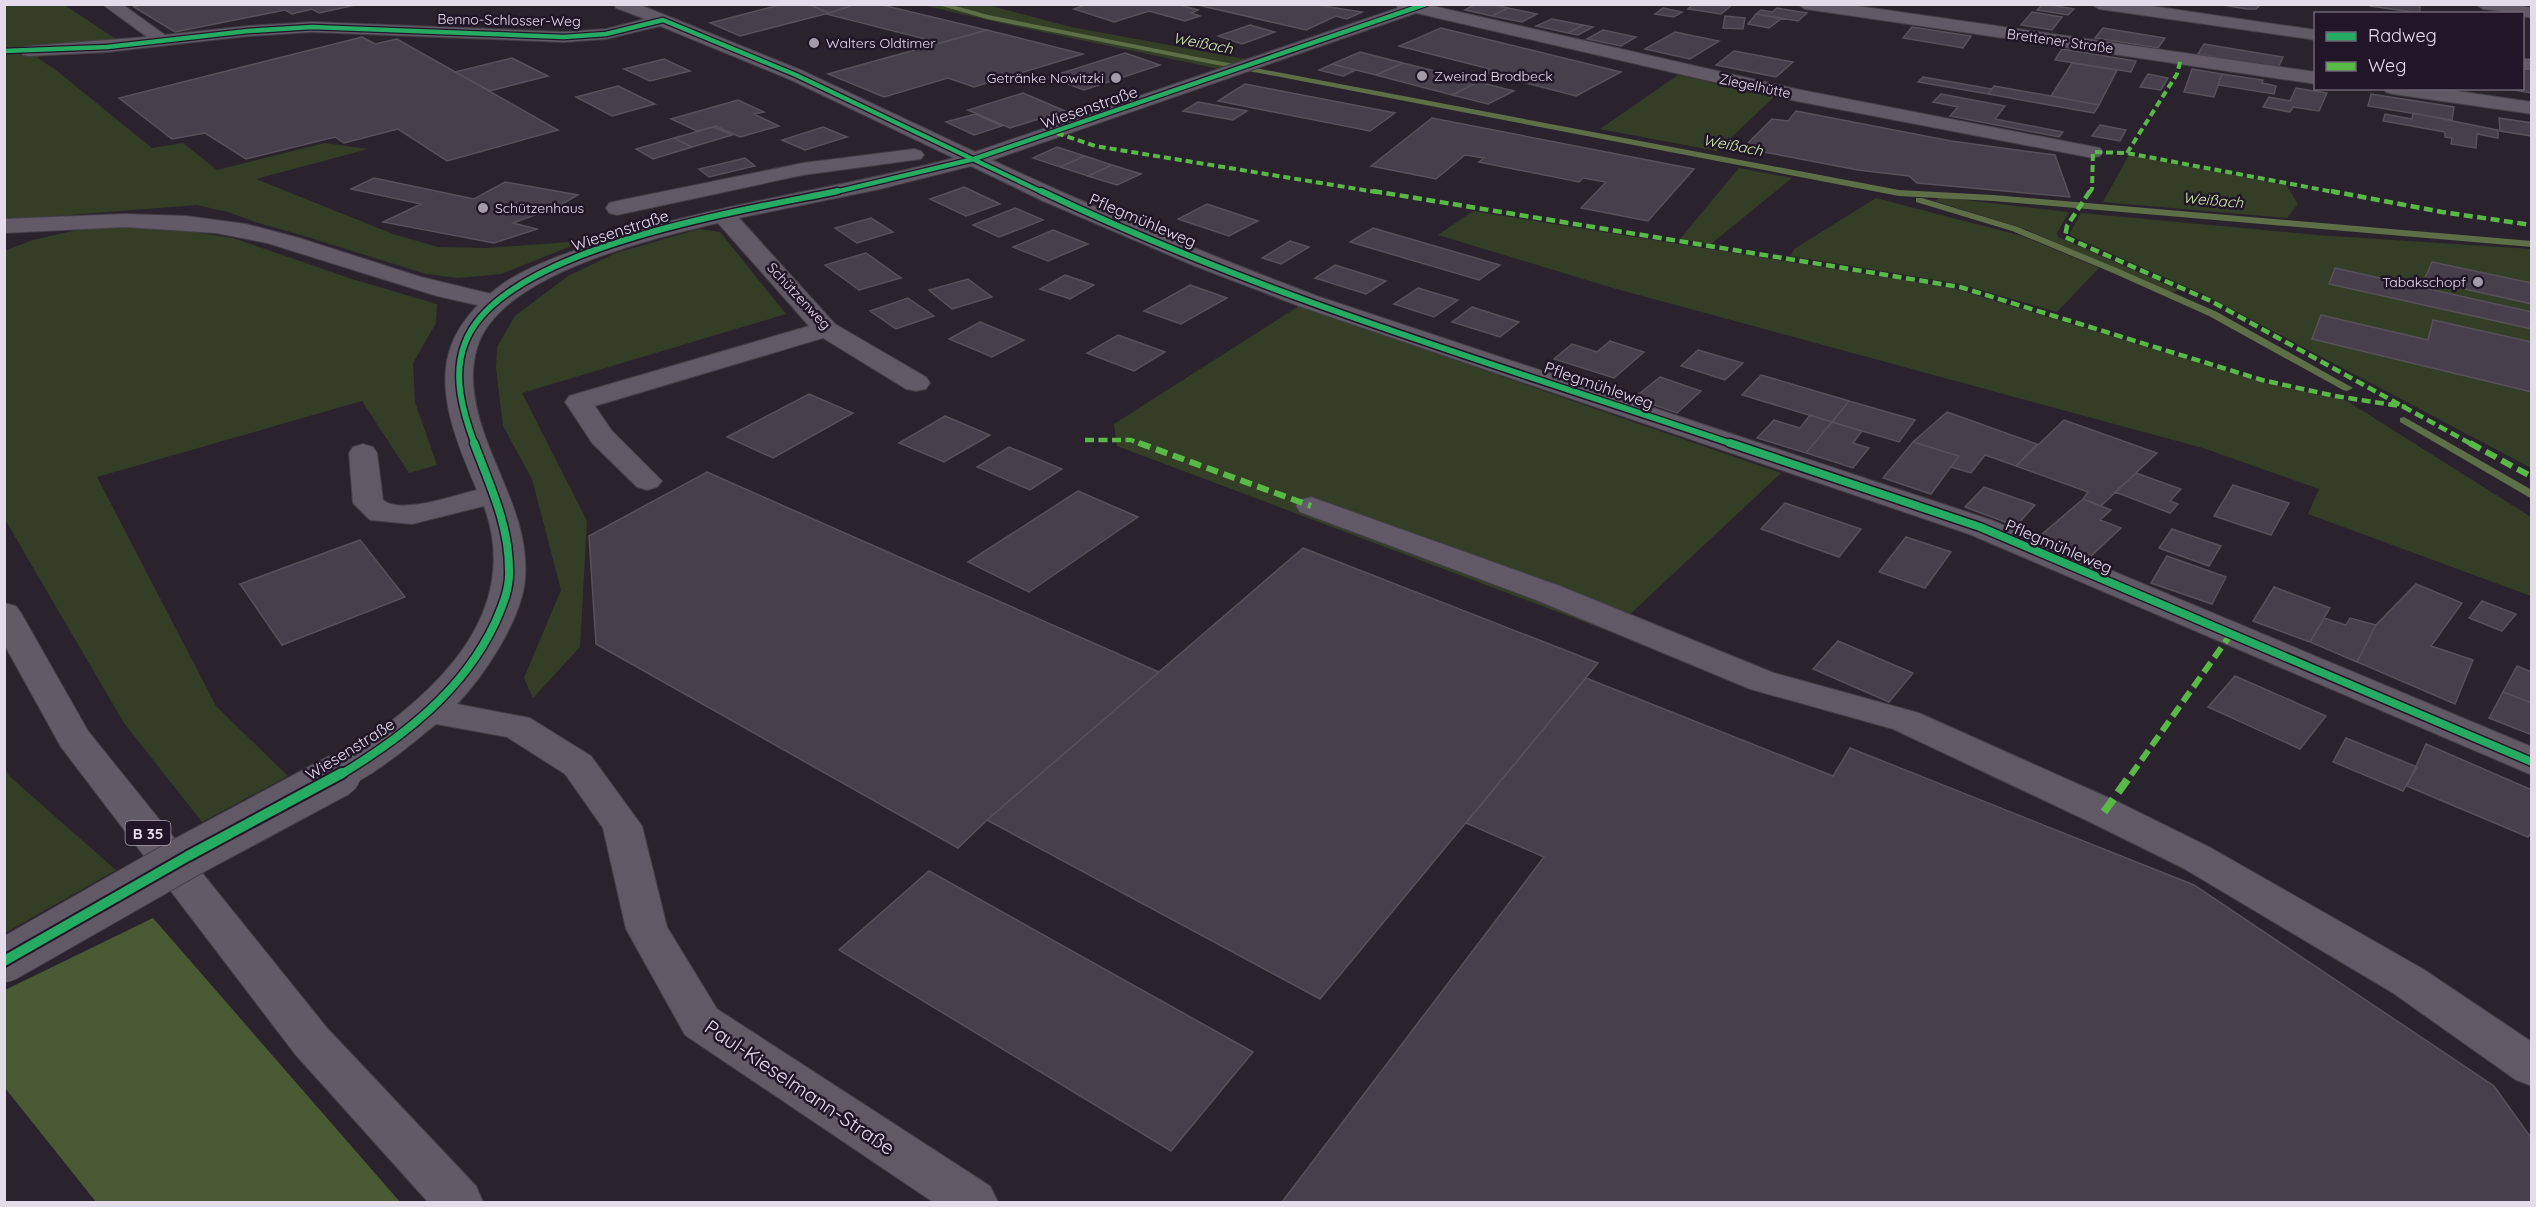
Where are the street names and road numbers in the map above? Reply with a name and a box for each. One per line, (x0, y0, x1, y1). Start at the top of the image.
street label: Benno-Schlosser-Weg (437, 10, 581, 30)
street label: Brettener Straße (2006, 25, 2114, 57)
street label: Ziegelhütte (1718, 70, 1793, 102)
street label: Wiesenstraße (1038, 81, 1140, 133)
street label: Pflegmühleweg (1087, 188, 1199, 252)
street label: Wiesenstraße (569, 205, 671, 255)
street label: Schützenweg (763, 259, 835, 333)
street label: Pflegmühleweg (1542, 357, 1656, 413)
street label: Pflegmühleweg (2003, 514, 2115, 578)
street label: Wiesenstraße (302, 714, 398, 784)
road number: B 35 (126, 821, 170, 845)
street label: Paul-Kieselmann-Straße (700, 1014, 900, 1160)

